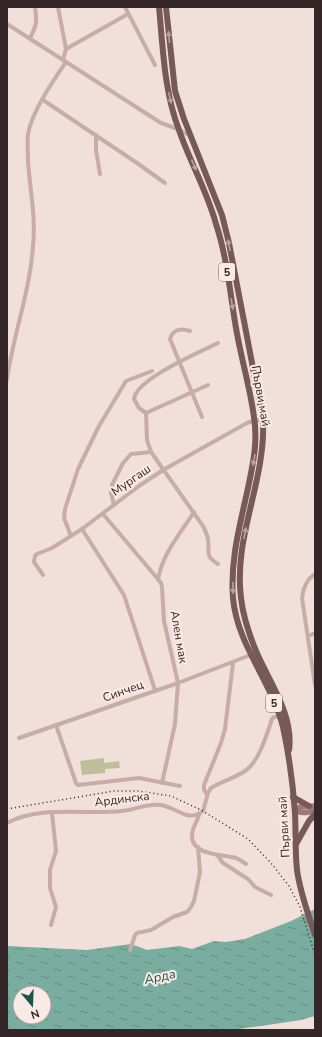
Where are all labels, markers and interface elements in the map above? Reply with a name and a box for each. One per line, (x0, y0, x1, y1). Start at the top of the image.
one-way arrow (166, 31, 173, 43)
one-way arrow (167, 92, 173, 104)
one-way arrow (191, 160, 197, 171)
one-way arrow (225, 239, 231, 251)
road number: 5 (219, 263, 235, 281)
one-way arrow (229, 298, 235, 310)
street label: Първи май (248, 364, 274, 428)
one-way arrow (250, 453, 256, 466)
street label: Мургаш (108, 461, 154, 499)
one-way arrow (243, 527, 249, 539)
one-way arrow (230, 582, 236, 595)
street label: Ален мак (167, 610, 192, 665)
street label: Синчец (100, 676, 146, 706)
road number: 5 (266, 694, 282, 712)
street label: Ардинска (93, 788, 151, 810)
street label: Първи май (274, 796, 294, 858)
water label: Арда (142, 965, 177, 989)
north arrow (12, 985, 52, 1025)
text: N (29, 1006, 41, 1022)

